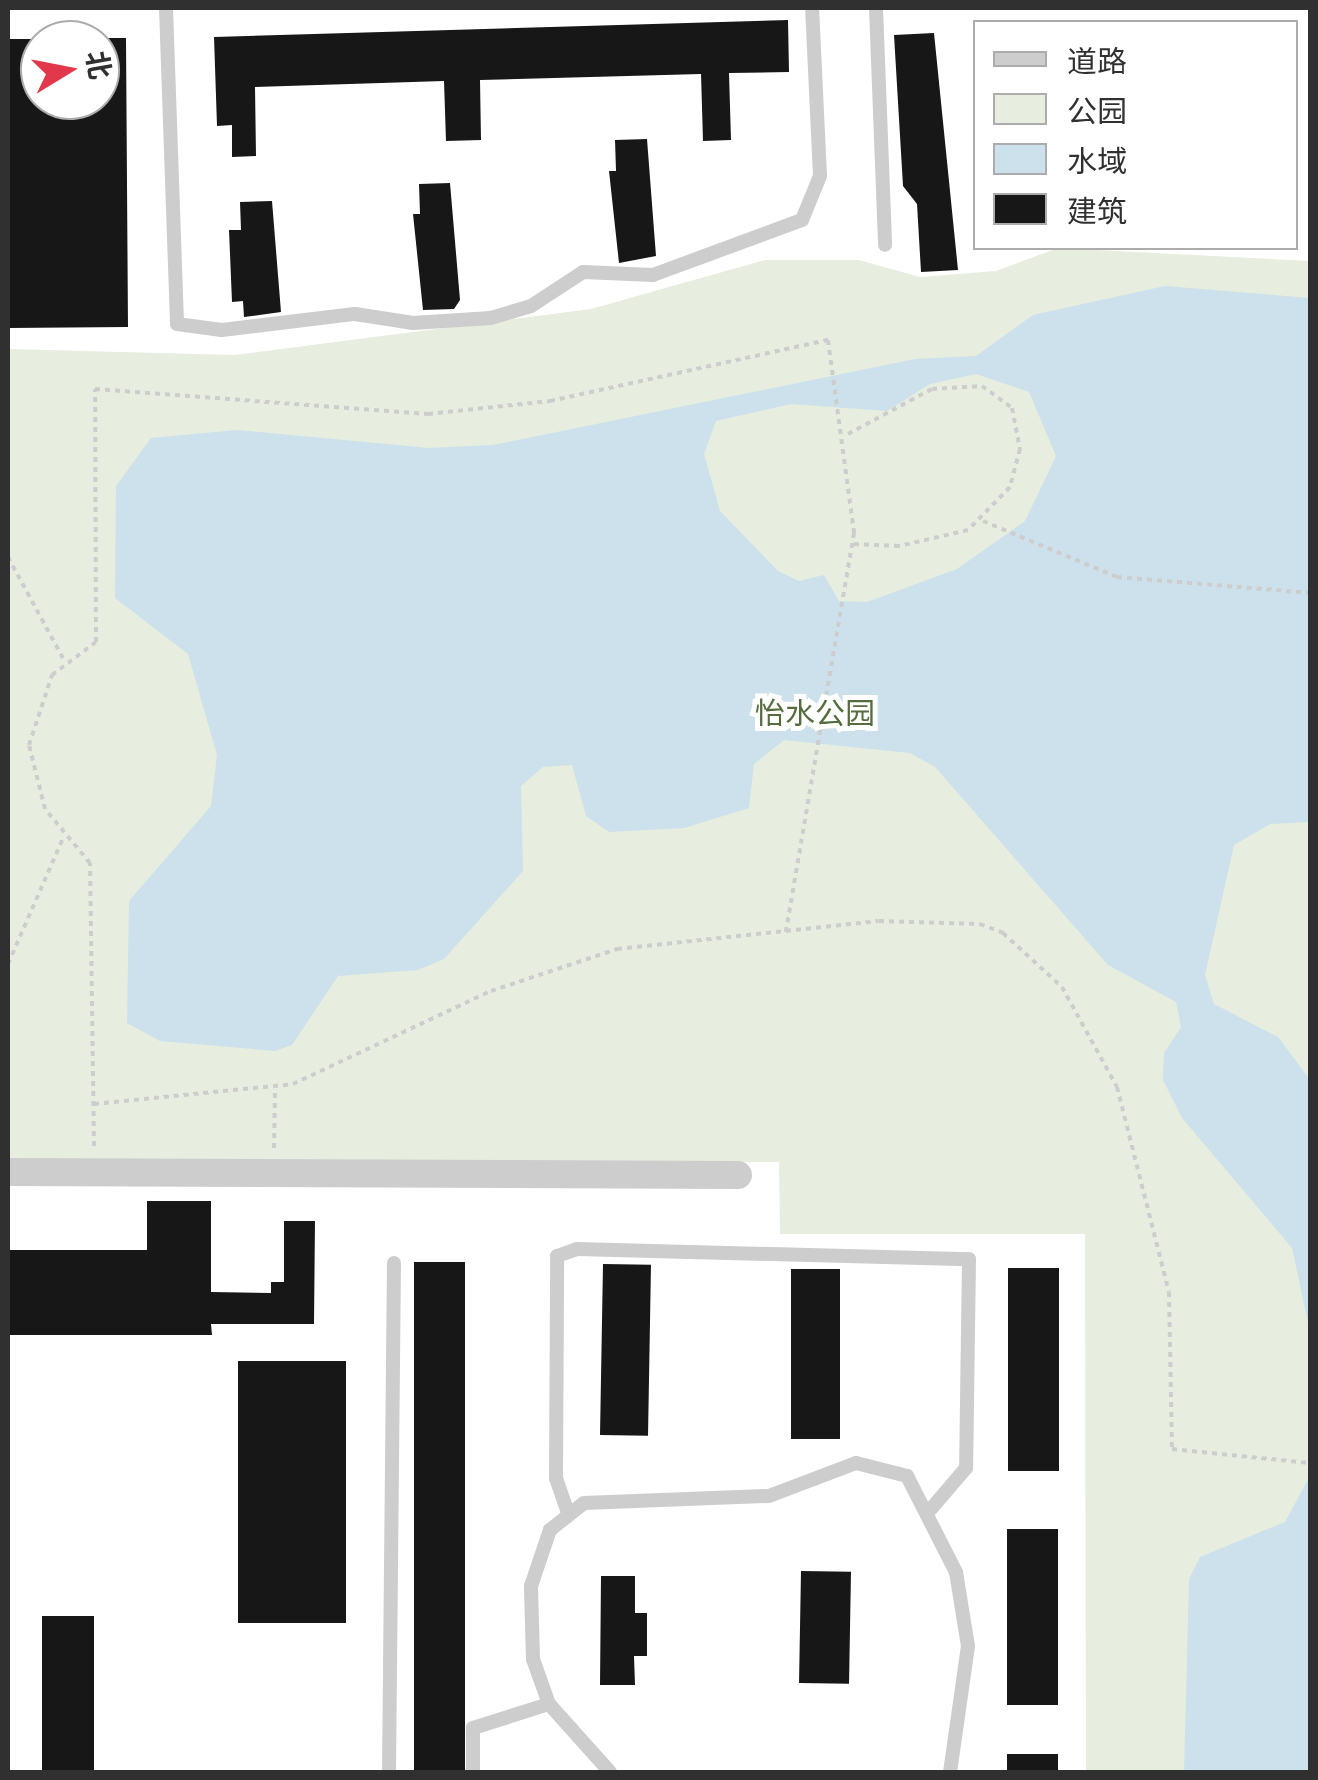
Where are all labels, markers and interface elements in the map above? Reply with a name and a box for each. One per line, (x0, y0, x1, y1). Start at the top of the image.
north arrow (20, 20, 120, 120)
legend (973, 20, 1298, 250)
text: 道路 (1067, 44, 1127, 79)
text: 北 (79, 48, 117, 82)
text: 公园 (1067, 94, 1127, 129)
text: 水域 (1067, 144, 1127, 179)
text: 建筑 (1067, 194, 1127, 229)
park label: 怡水公园 (755, 696, 875, 732)

